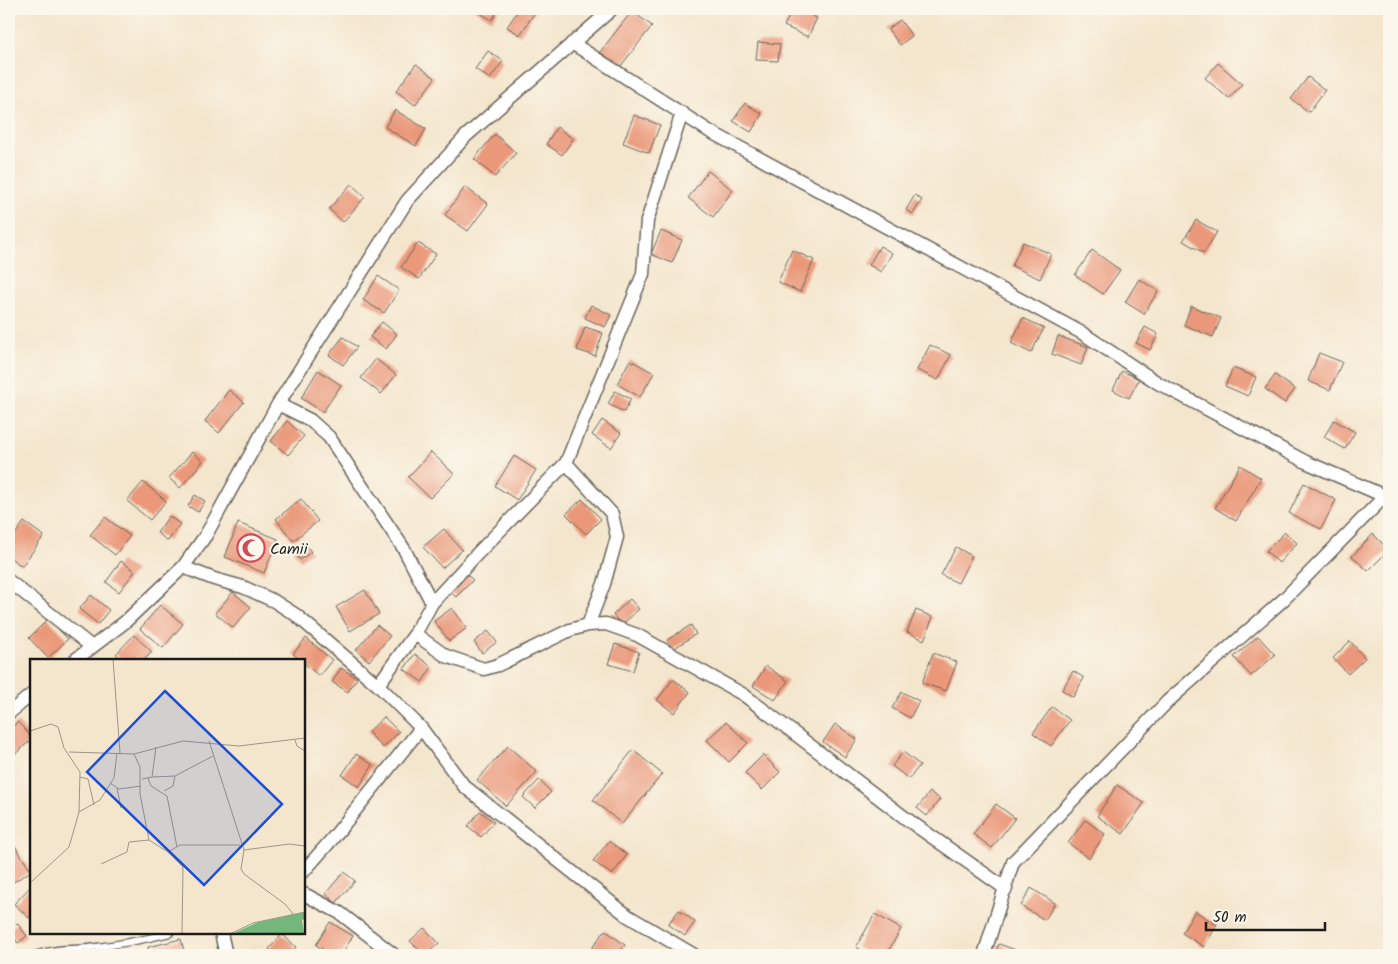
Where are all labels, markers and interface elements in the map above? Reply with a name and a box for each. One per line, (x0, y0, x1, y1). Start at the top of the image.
mosque icon: Camii (236, 533, 266, 563)
place label: Camii (270, 537, 309, 562)
inset map (30, 659, 305, 934)
scale bar (1206, 899, 1324, 931)
text: 50 m (1213, 906, 1247, 930)

